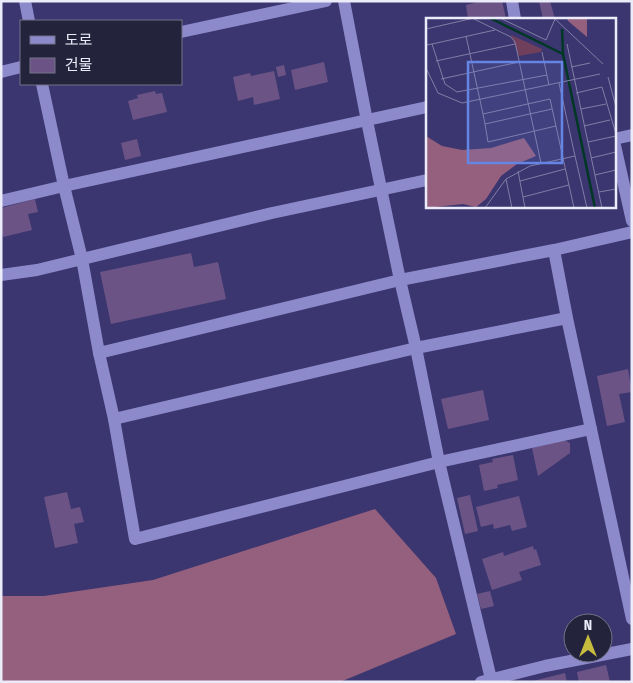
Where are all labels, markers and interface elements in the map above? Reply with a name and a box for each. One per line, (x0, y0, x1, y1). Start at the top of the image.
inset map (426, 18, 616, 208)
legend (20, 20, 182, 85)
text: 도로 (65, 31, 93, 49)
text: 건물 (65, 56, 93, 74)
north arrow (563, 613, 613, 663)
text: N (584, 617, 592, 634)

